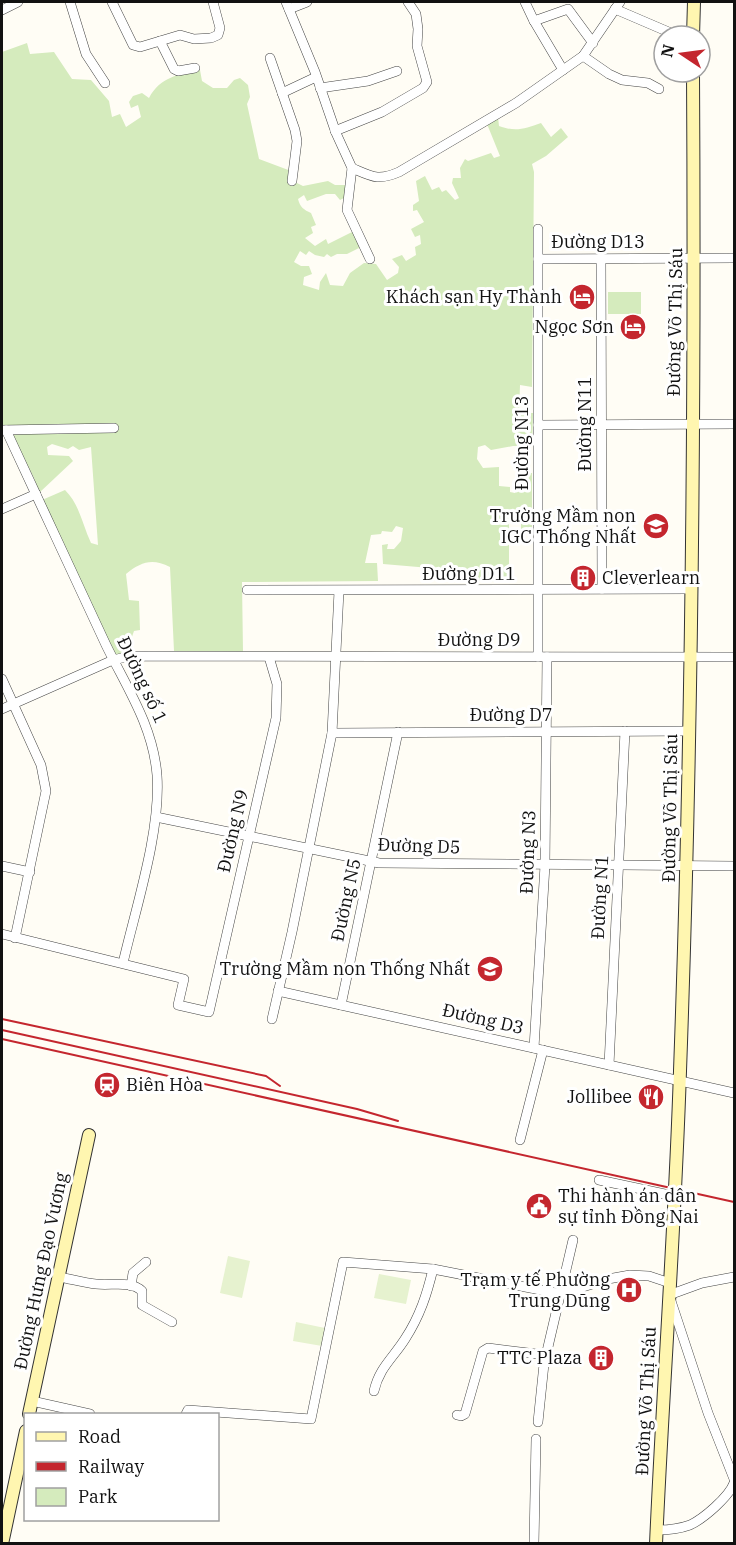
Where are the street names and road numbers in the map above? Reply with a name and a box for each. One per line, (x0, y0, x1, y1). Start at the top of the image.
street label: Đường D13 (551, 230, 645, 253)
street label: Đường Võ Thị Sáu (662, 247, 687, 397)
street label: Đường N11 (573, 376, 596, 472)
street label: Đường N13 (510, 395, 533, 491)
street label: Đường D11 (422, 562, 516, 585)
street label: Đường D9 (438, 628, 520, 651)
street label: Đường số 1 (112, 633, 173, 727)
street label: Đường D7 (470, 703, 552, 726)
street label: Đường Võ Thị Sáu (657, 733, 682, 883)
street label: Đường N9 (212, 787, 253, 875)
street label: Đường N3 (515, 809, 540, 894)
street label: Đường D5 (377, 833, 461, 858)
street label: Đường N1 (586, 854, 613, 940)
street label: Đường N5 (326, 856, 366, 944)
street label: Đường D3 (440, 998, 526, 1039)
street label: Đường Hưng Đạo Vương (8, 1170, 73, 1372)
street label: Đường Võ Thị Sáu (630, 1326, 661, 1476)

